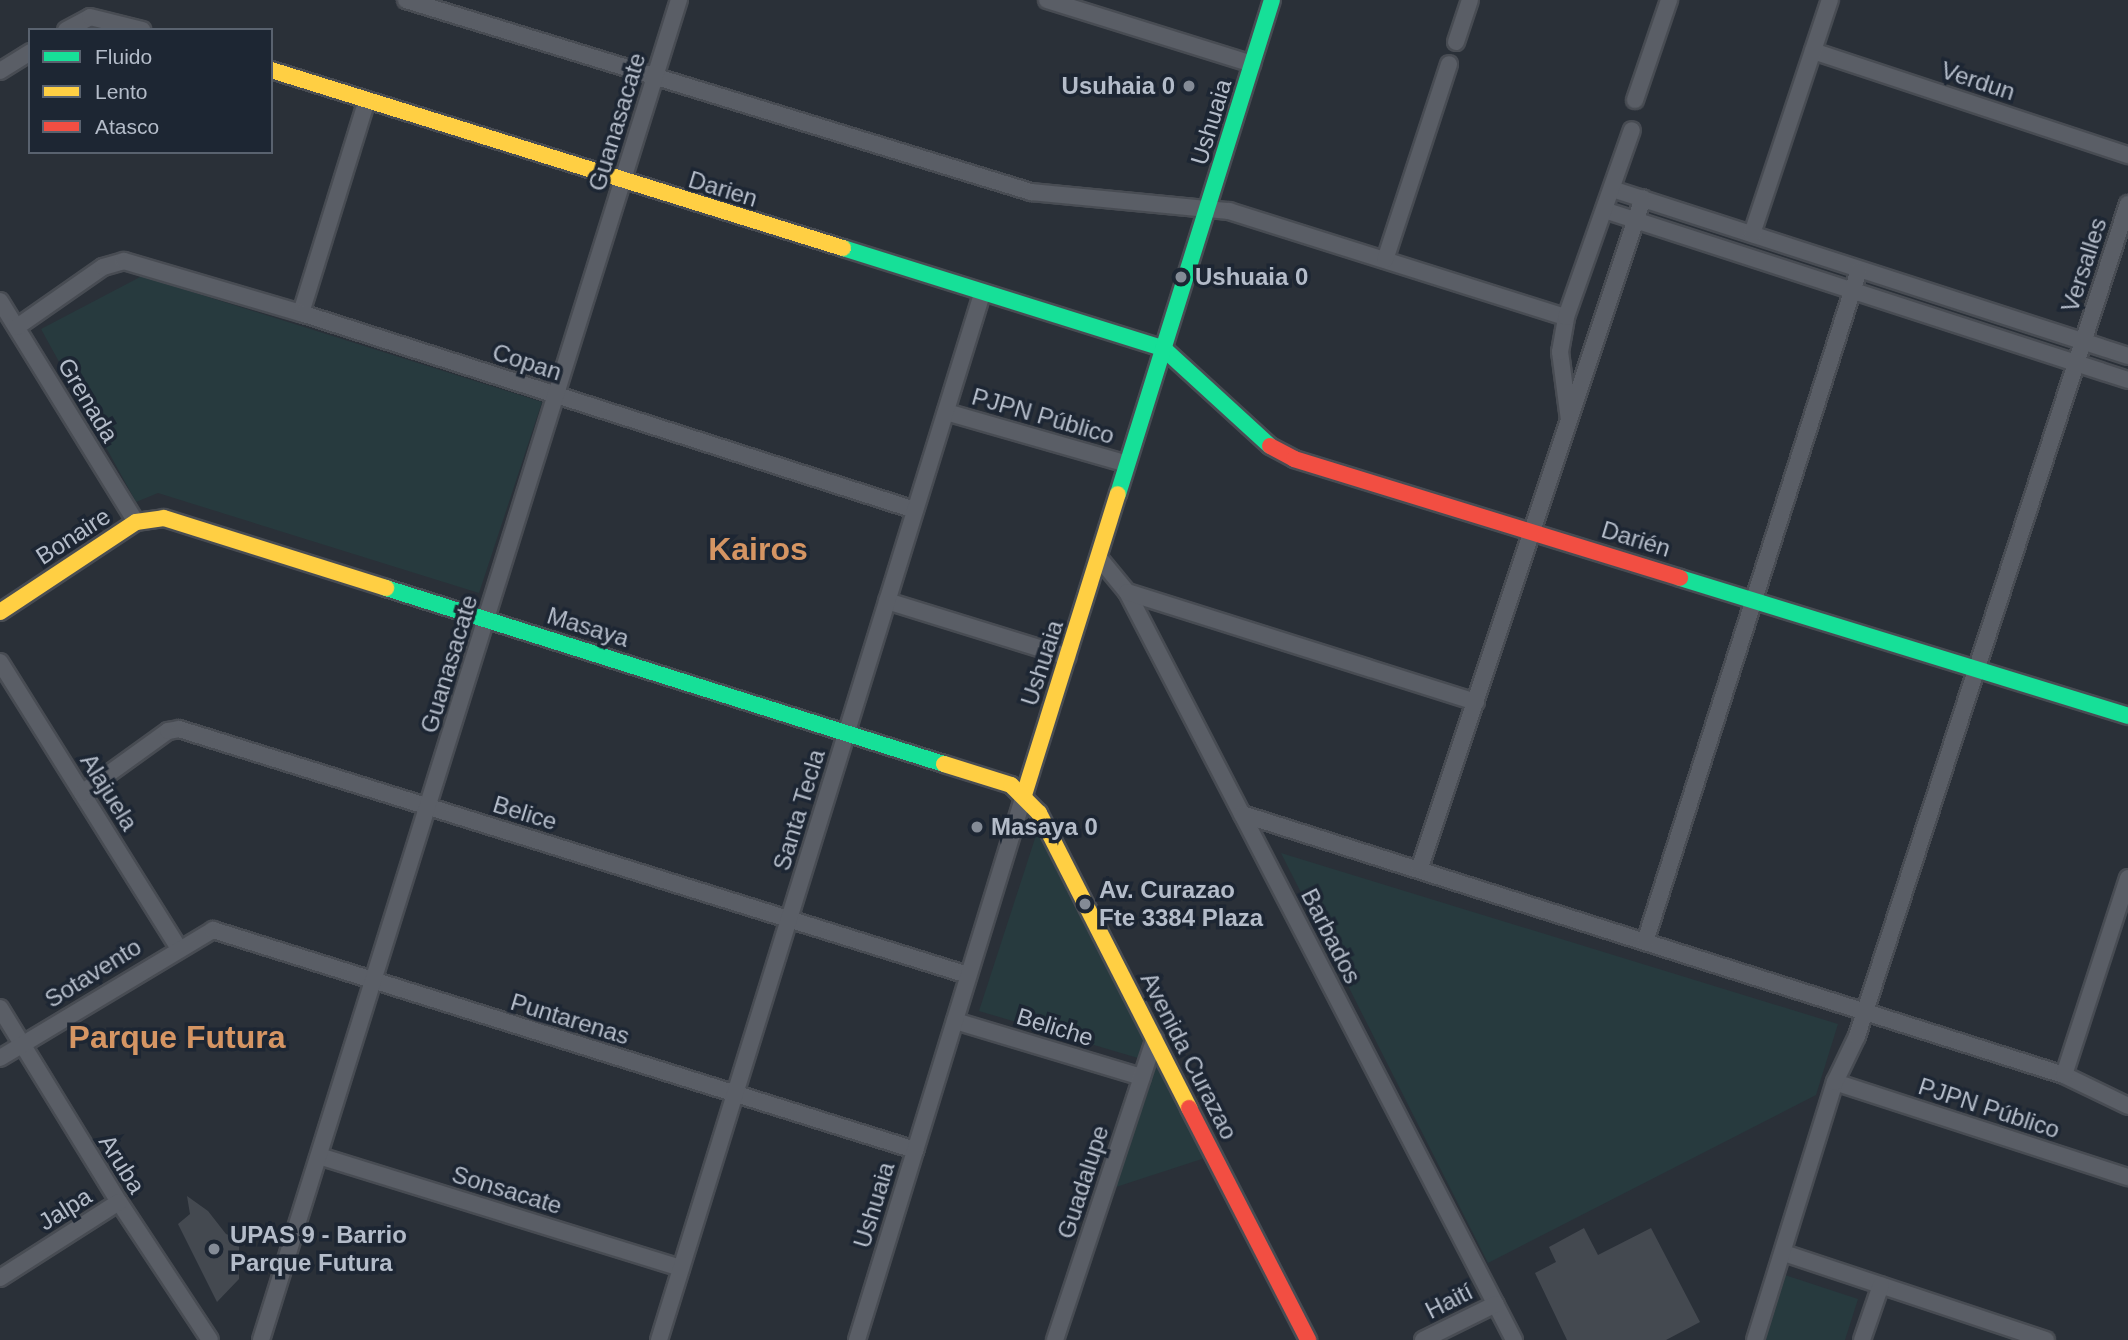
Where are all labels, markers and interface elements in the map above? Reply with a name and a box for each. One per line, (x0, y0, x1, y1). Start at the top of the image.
legend (28, 28, 273, 154)
text: Fluido (95, 45, 152, 68)
street label: Guanasacate (582, 50, 652, 194)
street label: Verdun (1937, 56, 2019, 106)
place label: Usuhaia 0 (1062, 72, 1175, 100)
street label: Ushuaia (1184, 76, 1238, 168)
marker: Usuhaia 0 (1181, 78, 1197, 94)
text: Lento (95, 80, 148, 103)
text: Atasco (95, 115, 159, 138)
street label: Darien (685, 165, 761, 213)
street label: Versalles (2055, 214, 2113, 316)
place label: Ushuaia 0 (1195, 263, 1308, 291)
marker: Ushuaia 0 (1173, 269, 1189, 285)
street label: Copan (489, 337, 565, 387)
street label: Grenada (52, 353, 124, 447)
street label: PJPN Público (969, 382, 1117, 450)
street label: Bonaire (30, 501, 116, 571)
street label: Darién (1598, 515, 1674, 563)
district label: Kairos (708, 530, 808, 568)
street label: Guanasacate (414, 592, 484, 736)
street label: Masaya (544, 601, 632, 653)
street label: Ushuaia (1015, 617, 1069, 709)
street label: Santa Tecla (767, 746, 831, 874)
street label: Alajuela (74, 748, 144, 836)
street label: Belice (490, 790, 560, 836)
place label: Masaya 0 (991, 813, 1098, 841)
marker: Masaya 0 (969, 819, 985, 835)
place label: Av. Curazao Fte 3384 Plaza (1099, 876, 1263, 932)
street label: Barbados (1295, 884, 1367, 988)
marker: Av. Curazao Fte 3384 Plaza (1077, 896, 1093, 912)
street label: Sotavento (40, 932, 146, 1014)
street label: Avenida Curazao (1134, 968, 1244, 1144)
street label: Puntarenas (507, 987, 633, 1051)
street label: Beliche (1013, 1002, 1097, 1052)
district label: Parque Futura (69, 1018, 285, 1056)
street label: PJPN Público (1915, 1072, 2063, 1144)
street label: Guadalupe (1051, 1122, 1115, 1242)
street label: Aruba (93, 1129, 151, 1199)
street label: Ushuaia (847, 1159, 901, 1251)
street label: Sonsacate (449, 1160, 565, 1220)
street label: Jalpa (33, 1182, 97, 1236)
place label: UPAS 9 - Barrio Parque Futura (230, 1221, 407, 1277)
marker: UPAS 9 - Barrio Parque Futura (204, 1239, 224, 1259)
street label: Haití (1420, 1277, 1478, 1325)

